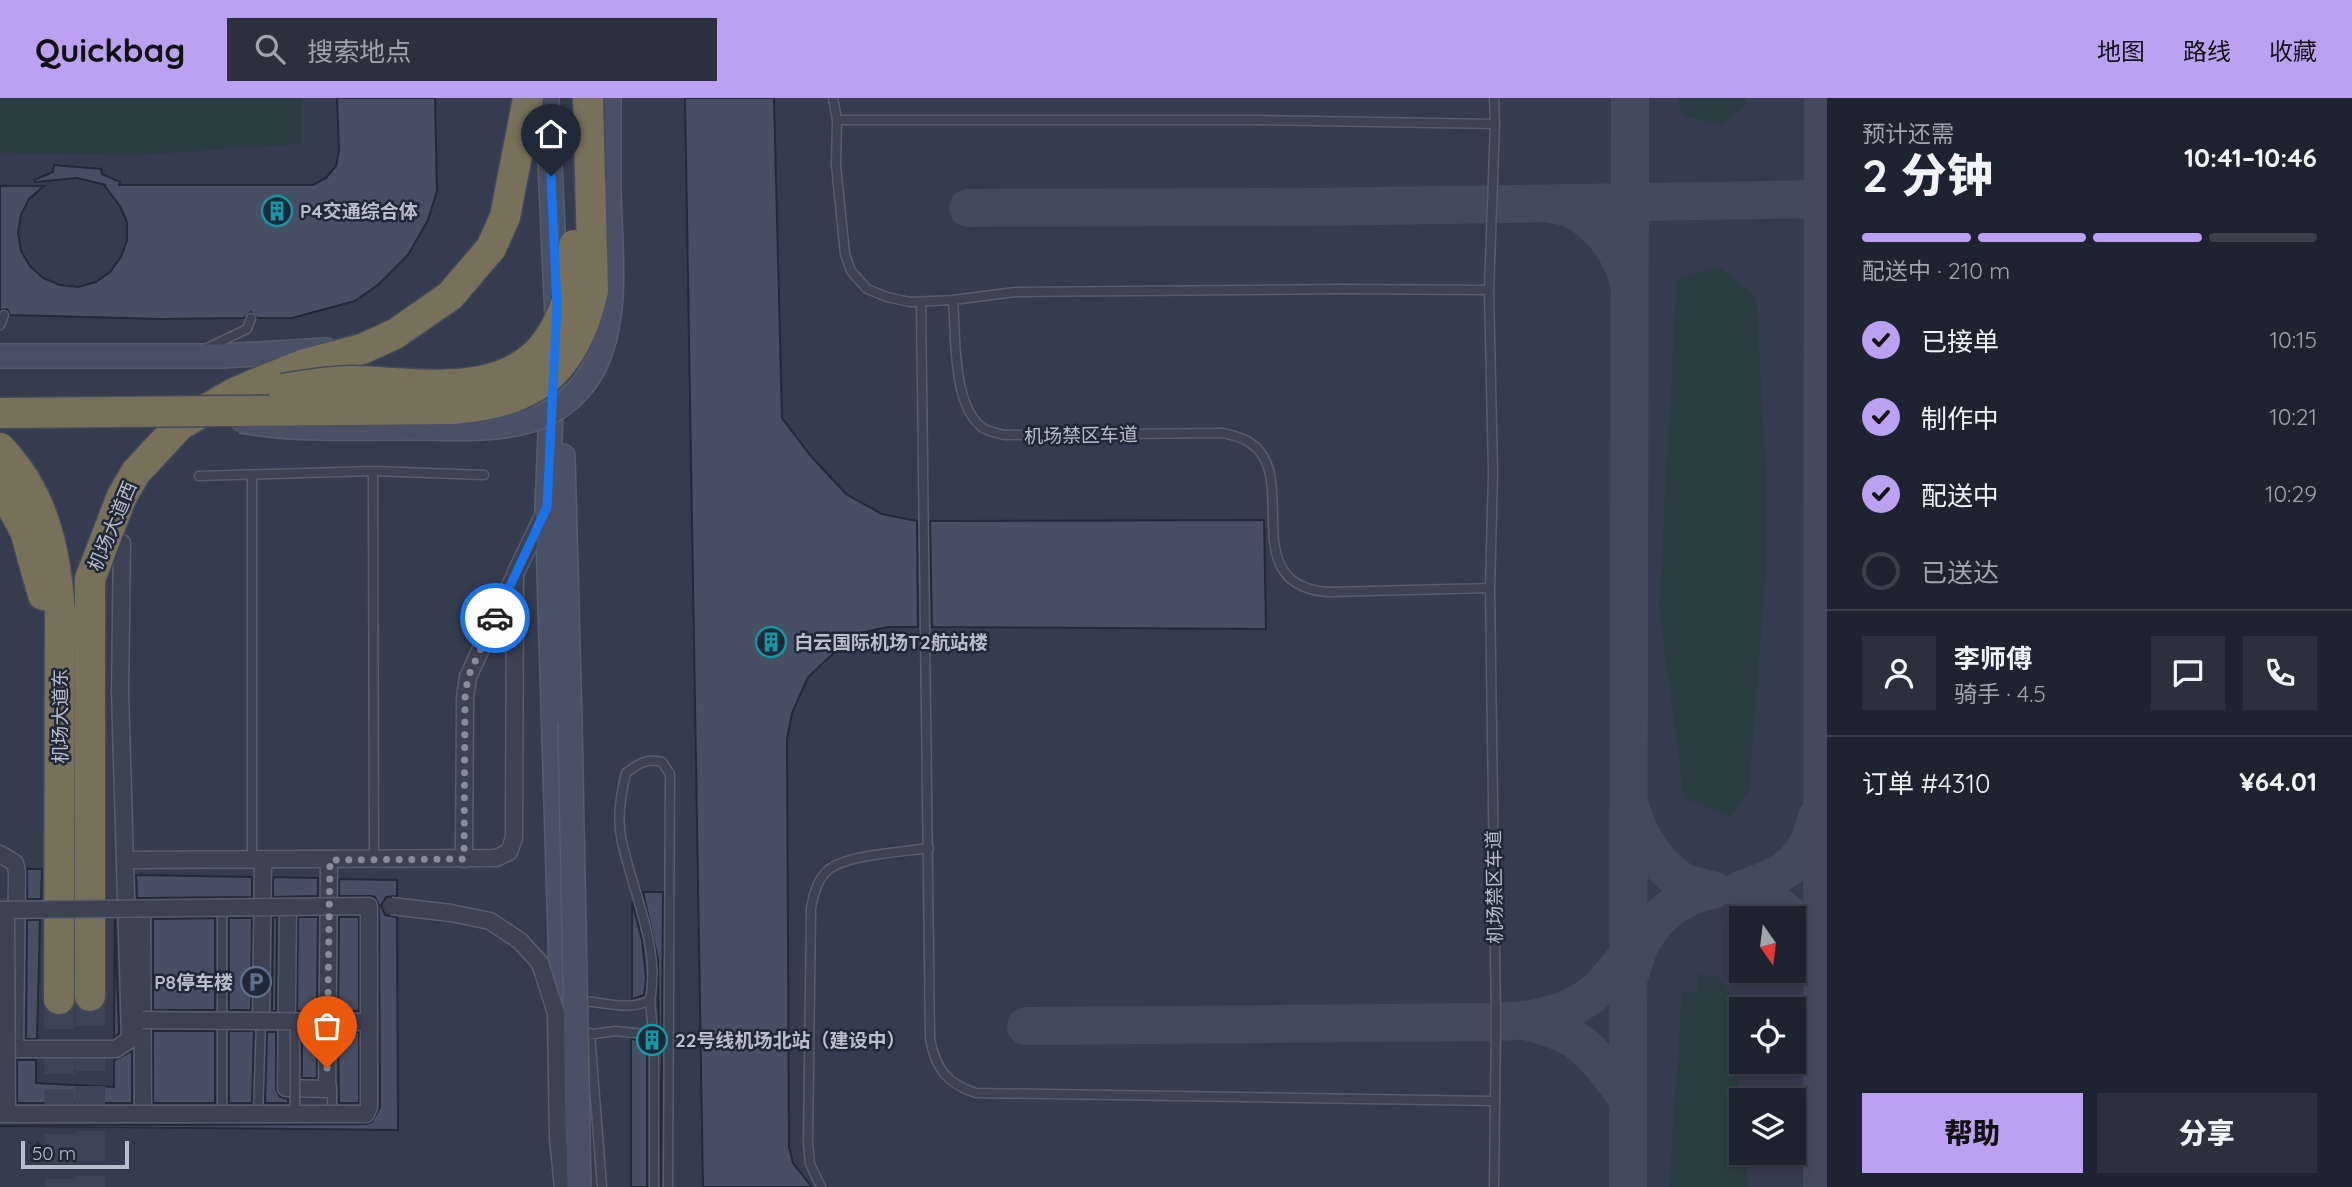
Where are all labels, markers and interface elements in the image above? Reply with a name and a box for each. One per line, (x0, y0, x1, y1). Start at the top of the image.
search box (227, 18, 717, 81)
text: Quickbag (35, 29, 185, 70)
icon: search (251, 30, 289, 68)
text: 搜索地点 (307, 35, 411, 68)
text: 地图 (2097, 36, 2145, 66)
text: 路线 (2183, 36, 2231, 66)
text: 收藏 (2269, 36, 2317, 66)
pin (521, 104, 581, 176)
icon: home (532, 115, 570, 153)
text: 预计还需 (1862, 119, 1954, 148)
text: 10:41–10:46 (2184, 141, 2317, 174)
text: 2 分钟 (1862, 146, 1993, 204)
building icon: P4交通综合体 (260, 194, 294, 228)
place label: P4交通综合体 (300, 199, 418, 223)
text: 配送中 · 210 m (1862, 256, 2010, 285)
icon: check (1862, 321, 1900, 359)
text: 已接单 (1921, 325, 1999, 358)
text: 10:15 (2269, 325, 2317, 354)
icon: check (1862, 398, 1900, 436)
text: 制作中 (1921, 402, 1999, 435)
text: 10:21 (2269, 402, 2317, 431)
street label: 机场禁区车道 (1024, 422, 1138, 448)
icon: check (1862, 475, 1900, 513)
street label: 机场大道西 (82, 478, 142, 574)
text: 配送中 (1921, 479, 1999, 512)
text: 10:29 (2265, 479, 2317, 508)
text: 已送达 (1921, 556, 1999, 589)
courier (460, 583, 530, 653)
icon: car (476, 599, 514, 637)
building icon: 白云国际机场T2航站楼 (754, 625, 788, 659)
place label: 白云国际机场T2航站楼 (794, 630, 988, 654)
button: person (1862, 636, 1936, 710)
button: chat (2151, 636, 2225, 710)
button: phone (2243, 636, 2317, 710)
text: 李师傅 (1954, 642, 2032, 675)
street label: 机场大道东 (48, 668, 72, 764)
text: 骑手 · 4.5 (1954, 679, 2046, 708)
text: ¥64.01 (2239, 765, 2317, 798)
text: 订单 #4310 (1862, 767, 1991, 800)
street label: 机场禁区车道 (1481, 830, 1507, 944)
north arrow (1729, 906, 1806, 984)
map controls (1729, 906, 1806, 1165)
parking icon: P8停车楼 (239, 965, 273, 999)
place label: P8停车楼 (154, 970, 233, 994)
pin (297, 996, 357, 1068)
button: locate (1729, 997, 1806, 1074)
icon: bag (308, 1007, 346, 1045)
building icon: 22号线机场北站（建设中） (635, 1023, 669, 1057)
place label: 22号线机场北站（建设中） (675, 1028, 906, 1052)
button: layers (1729, 1088, 1806, 1165)
button: 帮助 (1862, 1093, 2083, 1173)
button: 分享 (2097, 1093, 2317, 1173)
scale bar (21, 1138, 130, 1170)
text: 50 m (32, 1141, 76, 1165)

